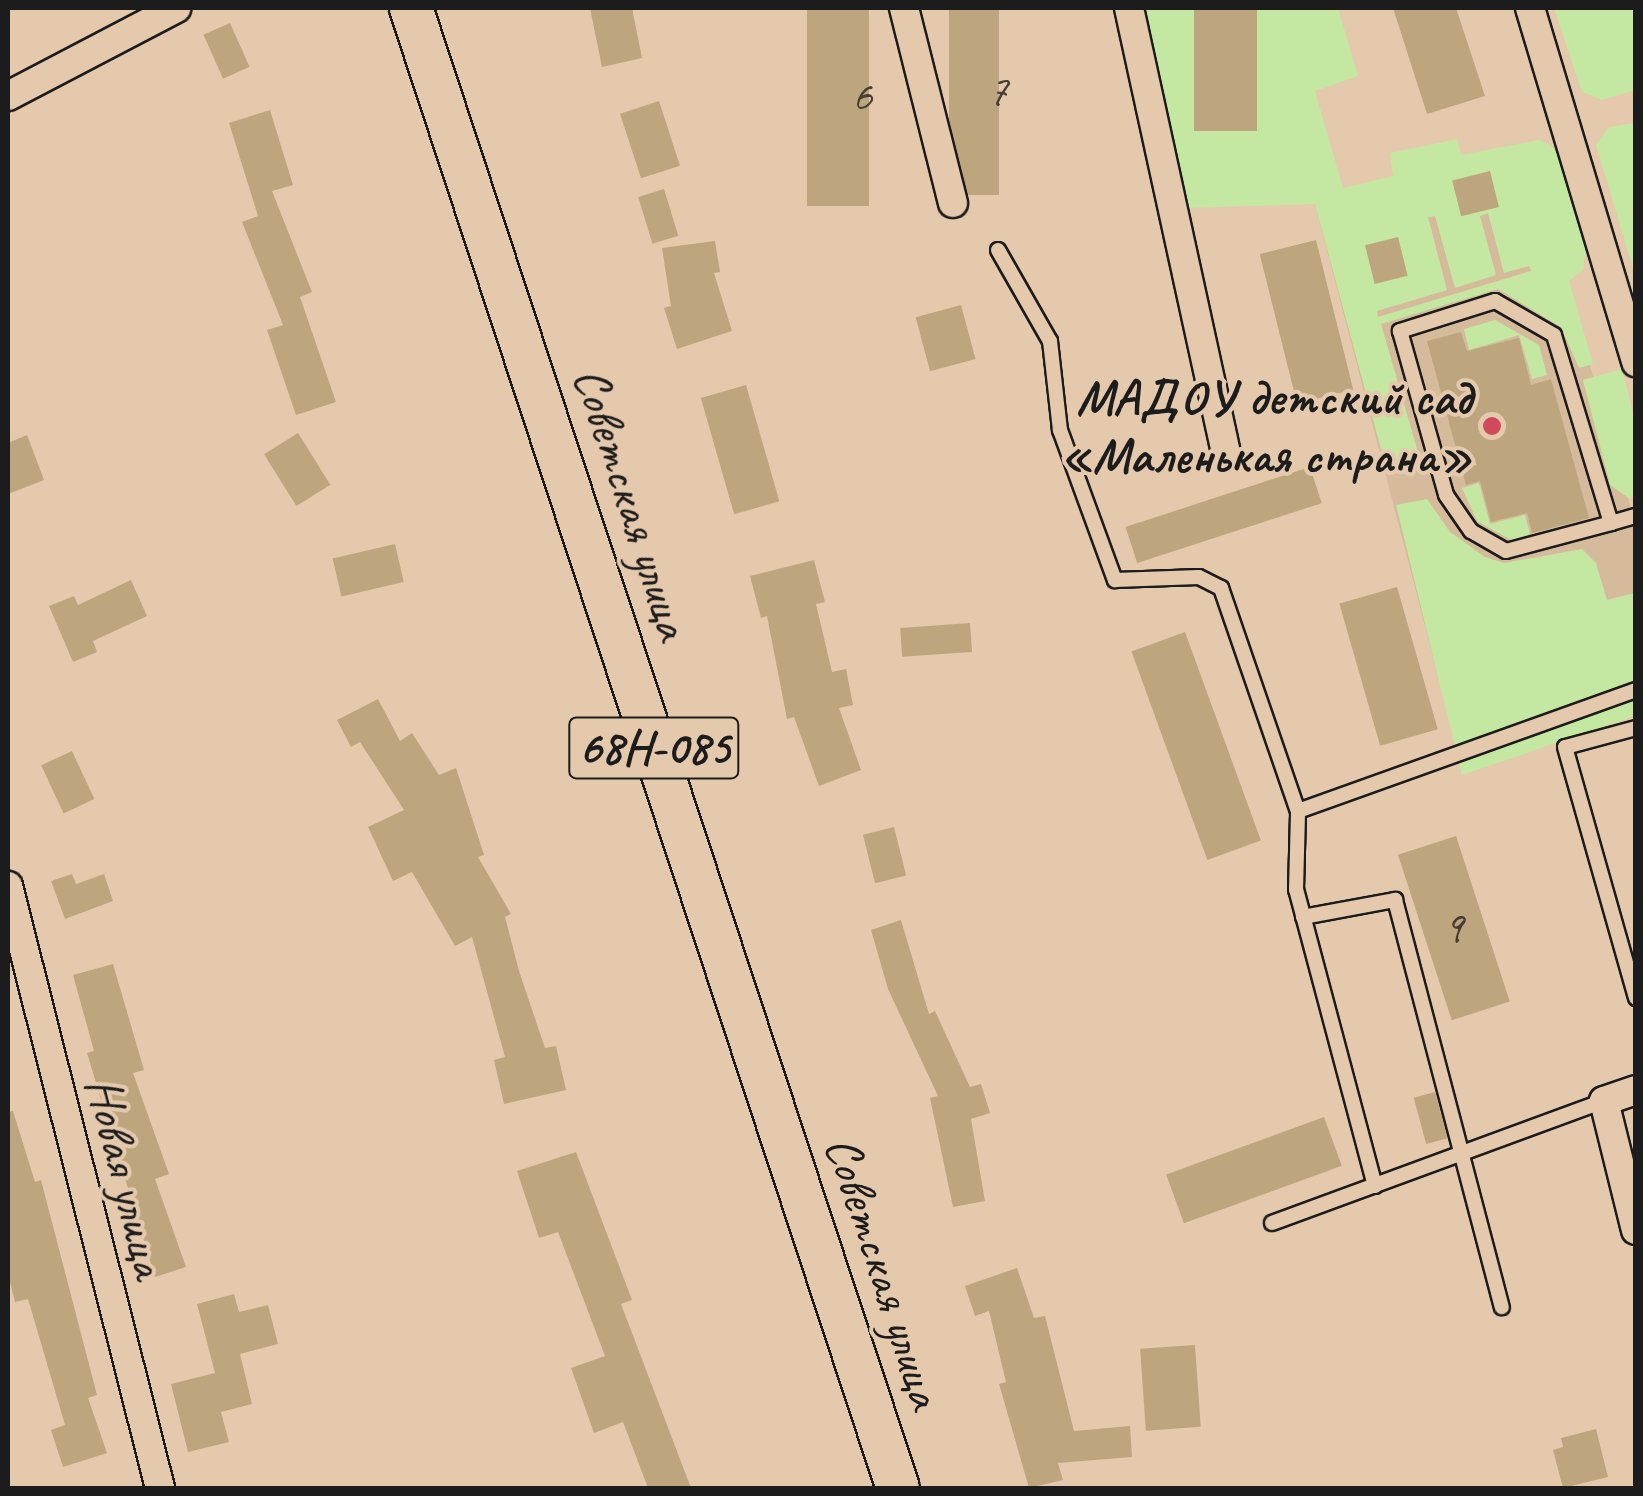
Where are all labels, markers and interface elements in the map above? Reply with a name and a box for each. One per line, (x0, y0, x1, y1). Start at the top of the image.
house number: 7 (988, 64, 1008, 118)
house number: 6 (852, 69, 872, 123)
street label: Советская улица (559, 357, 705, 649)
place label: МАДОУ детский сад «Маленькая страна» (1057, 367, 1472, 484)
marker: МАДОУ детский сад «Маленькая страна» (1481, 415, 1503, 437)
road number: 68Н-085 (566, 705, 742, 791)
house number: 9 (1443, 901, 1463, 955)
street label: Новая улица (72, 1070, 180, 1284)
street label: Советская улица (811, 1126, 957, 1418)

